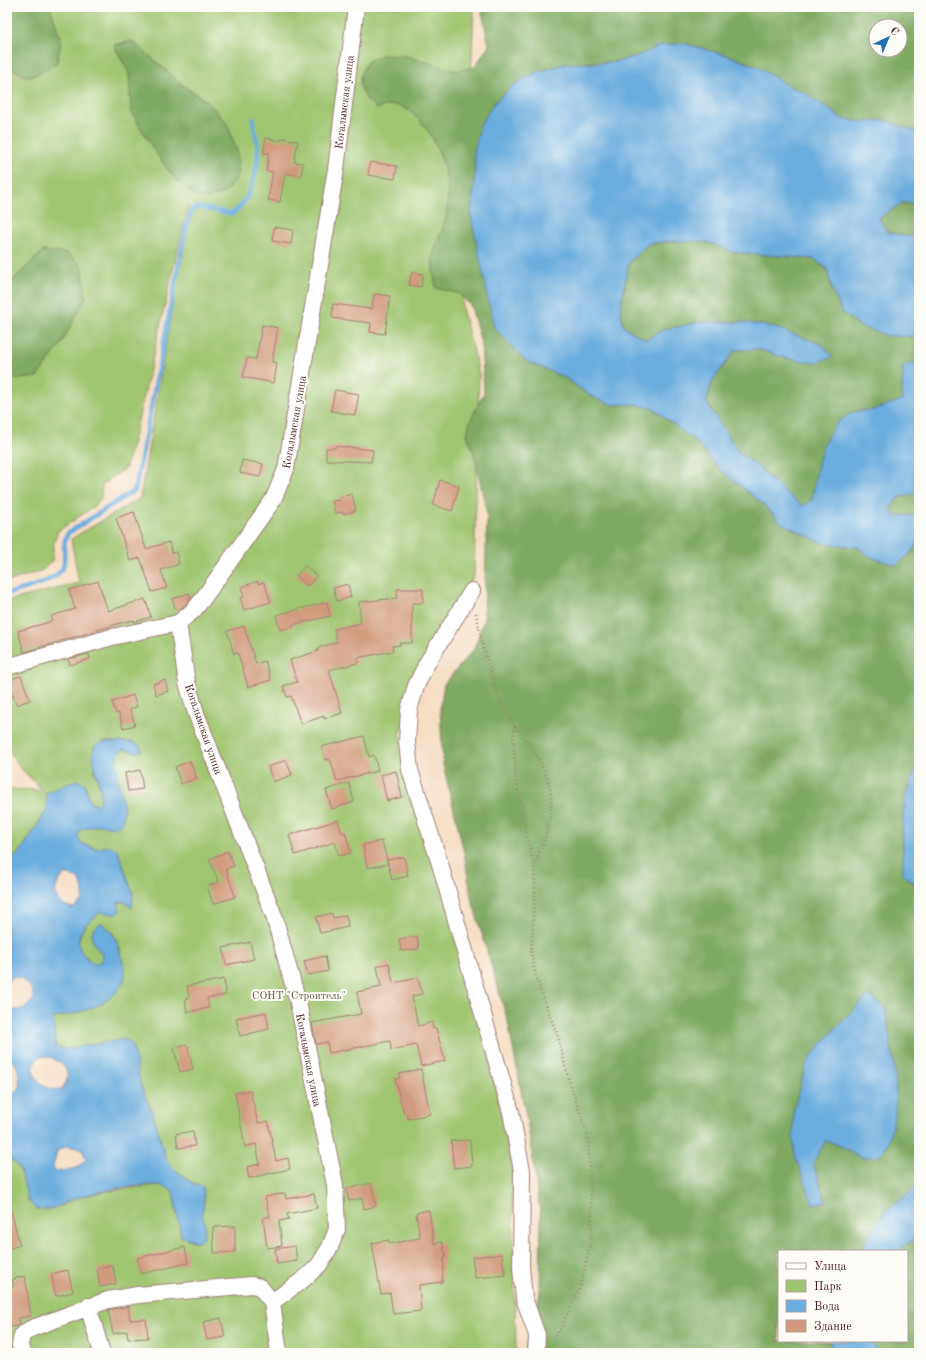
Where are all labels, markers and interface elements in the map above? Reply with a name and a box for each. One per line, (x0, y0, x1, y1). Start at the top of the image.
north arrow (868, 18, 908, 58)
text: С (887, 25, 900, 38)
street label: Когалымская улица (334, 54, 357, 150)
street label: Когалымская улица (282, 374, 309, 470)
street label: Когалымская улица (182, 683, 223, 777)
park label: СОНТ "Строитель" (252, 991, 346, 1002)
street label: Когалымская улица (293, 1013, 322, 1108)
legend (778, 1250, 908, 1342)
text: Улица (814, 1261, 847, 1273)
text: Парк (814, 1281, 842, 1293)
text: Вода (814, 1301, 840, 1313)
text: Здание (814, 1321, 852, 1333)

